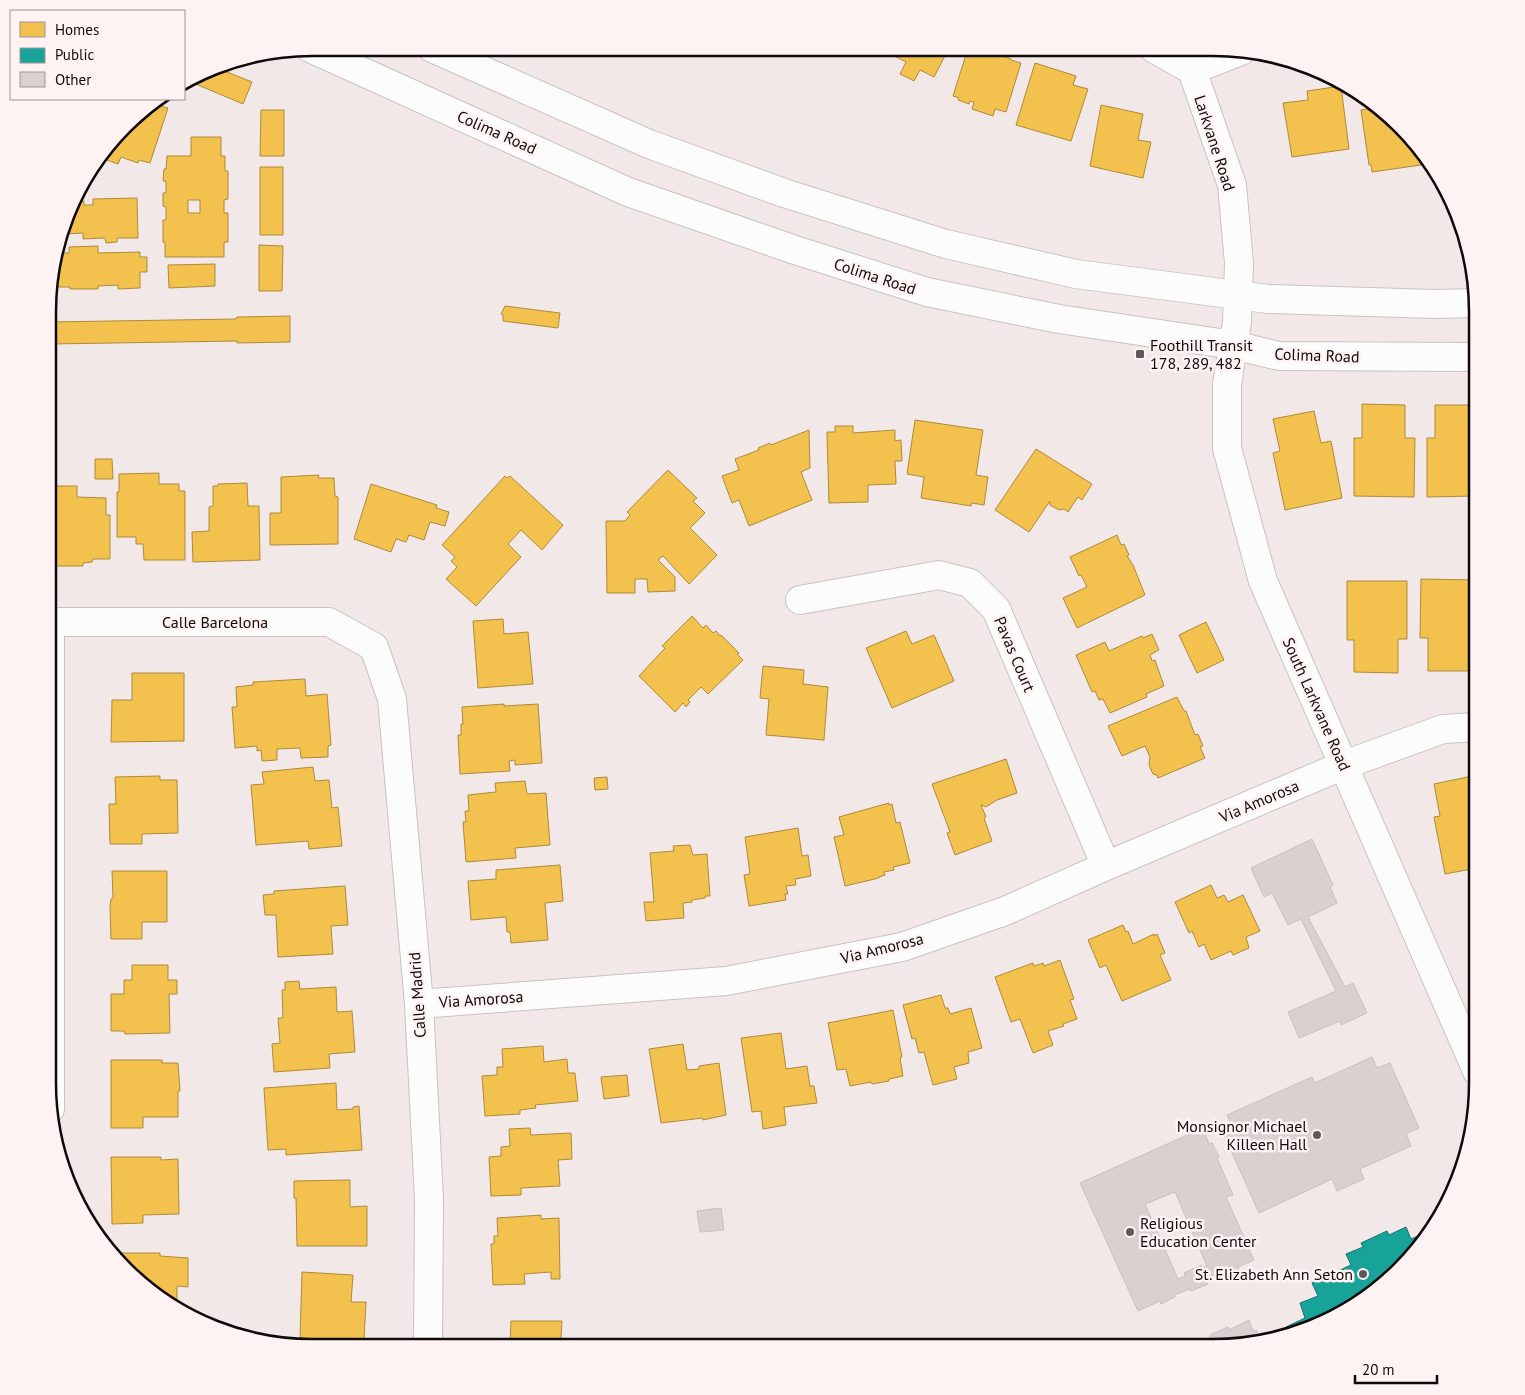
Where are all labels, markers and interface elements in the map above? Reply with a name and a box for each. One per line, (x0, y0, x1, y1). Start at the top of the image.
legend (10, 10, 185, 100)
text: Homes (55, 20, 99, 39)
text: Public (55, 45, 94, 64)
text: Other (55, 70, 91, 89)
street label: Larkvane Road (1190, 93, 1240, 193)
street label: Colima Road (454, 106, 540, 158)
street label: Colima Road (831, 253, 919, 299)
place label: Foothill Transit 178, 289, 482 (1150, 335, 1253, 373)
street label: Colima Road (1274, 344, 1360, 366)
marker: Foothill Transit 178, 289, 482 (1134, 348, 1146, 360)
street label: Calle Barcelona (162, 612, 268, 632)
street label: Pavas Court (990, 613, 1040, 695)
street label: South Larkvane Road (1279, 634, 1355, 774)
street label: Via Amorosa (1215, 775, 1302, 827)
street label: Via Amorosa (838, 928, 926, 968)
street label: Calle Madrid (404, 951, 430, 1039)
street label: Via Amorosa (437, 986, 524, 1012)
place label: Monsignor Michael Killeen Hall (1177, 1116, 1307, 1154)
marker: Monsignor Michael Killeen Hall (1311, 1129, 1323, 1141)
place label: Religious Education Center (1140, 1213, 1257, 1251)
marker: Religious Education Center (1124, 1226, 1136, 1238)
place label: St. Elizabeth Ann Seton (1195, 1264, 1353, 1284)
marker: St. Elizabeth Ann Seton (1357, 1268, 1369, 1280)
scale bar (1355, 1352, 1438, 1384)
text: 20 m (1362, 1360, 1395, 1379)

